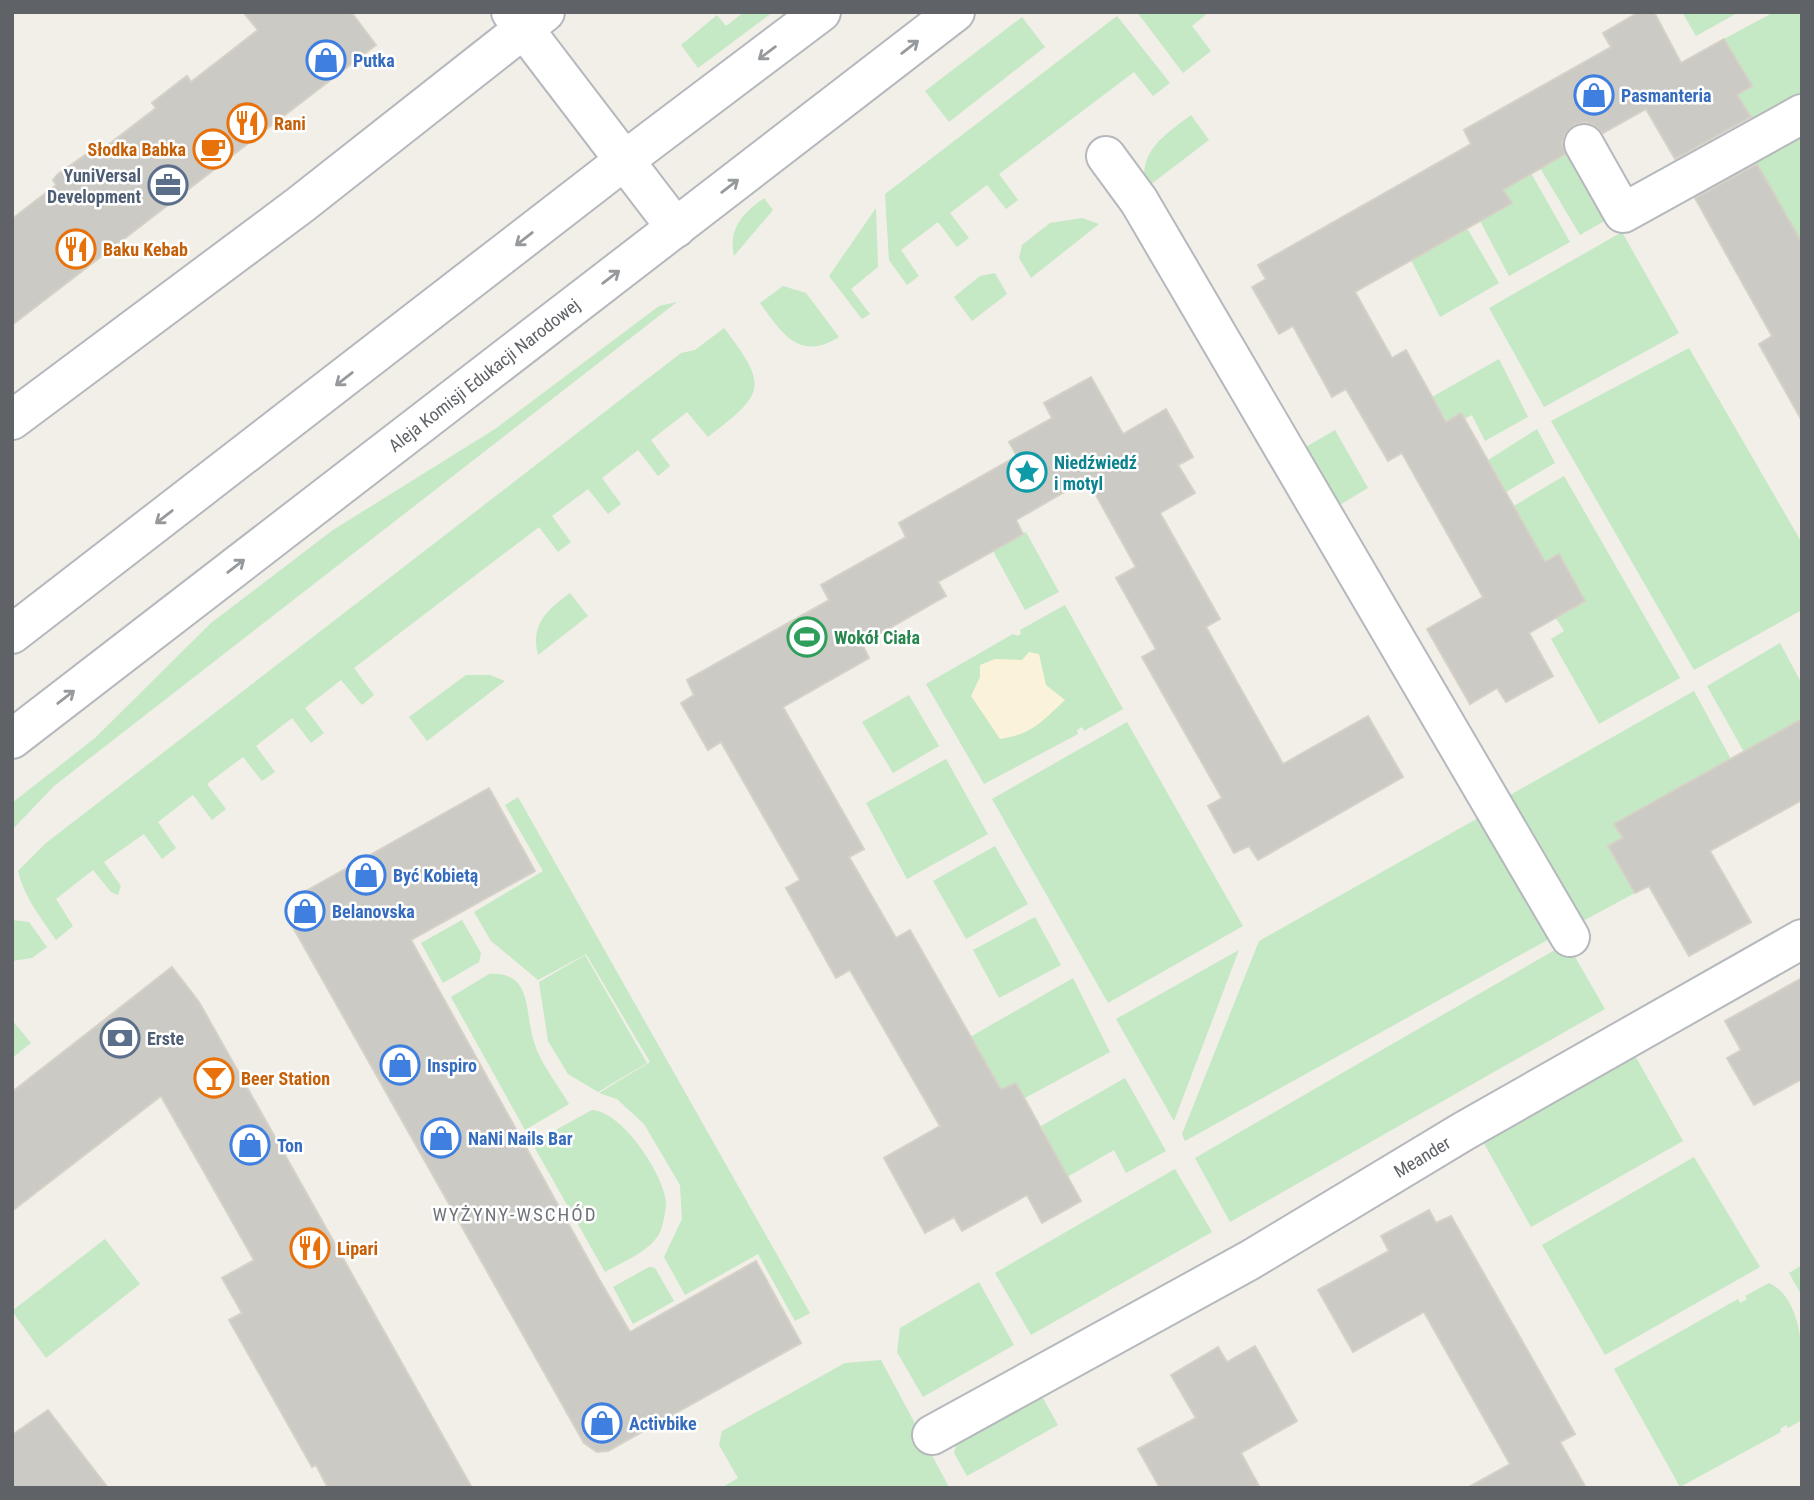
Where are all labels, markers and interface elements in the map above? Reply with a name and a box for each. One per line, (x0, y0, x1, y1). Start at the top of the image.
shop icon: Putka (305, 39, 347, 81)
one-way arrow (900, 40, 919, 55)
one-way arrow (758, 46, 776, 61)
place label: Putka (353, 50, 395, 71)
shop icon: Pasmanteria (1573, 74, 1615, 116)
place label: Pasmanteria (1621, 85, 1712, 106)
restaurant icon: Rani (226, 102, 268, 144)
place label: Rani (274, 113, 306, 134)
cafe icon: Słodka Babka (192, 128, 234, 170)
place label: Słodka Babka (87, 139, 186, 160)
office icon: YuniVersal Development (147, 164, 189, 206)
place label: YuniVersal Development (47, 165, 141, 207)
one-way arrow (720, 179, 738, 194)
restaurant icon: Baku Kebab (55, 228, 97, 270)
one-way arrow (515, 232, 534, 247)
place label: Baku Kebab (103, 239, 188, 260)
one-way arrow (601, 270, 620, 285)
street label: Aleja Komisji Edukacji Narodowej (384, 294, 584, 456)
one-way arrow (335, 371, 354, 386)
place icon: Niedźwiedź i motyl (1006, 451, 1048, 493)
place label: Niedźwiedź i motyl (1054, 452, 1137, 494)
one-way arrow (155, 510, 174, 525)
one-way arrow (227, 558, 245, 573)
sports icon: Wokół Ciała (786, 616, 828, 658)
place label: Wokół Ciała (834, 627, 920, 648)
one-way arrow (57, 689, 75, 704)
shop icon: Być Kobietą (345, 854, 387, 896)
place label: Być Kobietą (393, 865, 478, 886)
shop icon: Belanovska (284, 890, 326, 932)
place label: Belanovska (332, 901, 415, 922)
bank icon: Erste (99, 1017, 141, 1059)
place label: Erste (147, 1028, 184, 1049)
shop icon: Inspiro (379, 1044, 421, 1086)
place label: Inspiro (427, 1055, 477, 1076)
bar icon: Beer Station (193, 1057, 235, 1099)
place label: Beer Station (241, 1068, 330, 1089)
shop icon: NaNi Nails Bar (420, 1117, 462, 1159)
shop icon: Ton (229, 1124, 271, 1166)
place label: NaNi Nails Bar (468, 1128, 573, 1149)
street label: Meander (1390, 1132, 1455, 1182)
place label: Ton (277, 1135, 303, 1156)
district label: WYŻYNY-WSCHÓD (432, 1203, 598, 1226)
restaurant icon: Lipari (289, 1227, 331, 1269)
place label: Lipari (337, 1238, 378, 1259)
shop icon: Activbike (581, 1402, 623, 1444)
place label: Activbike (629, 1413, 697, 1434)

